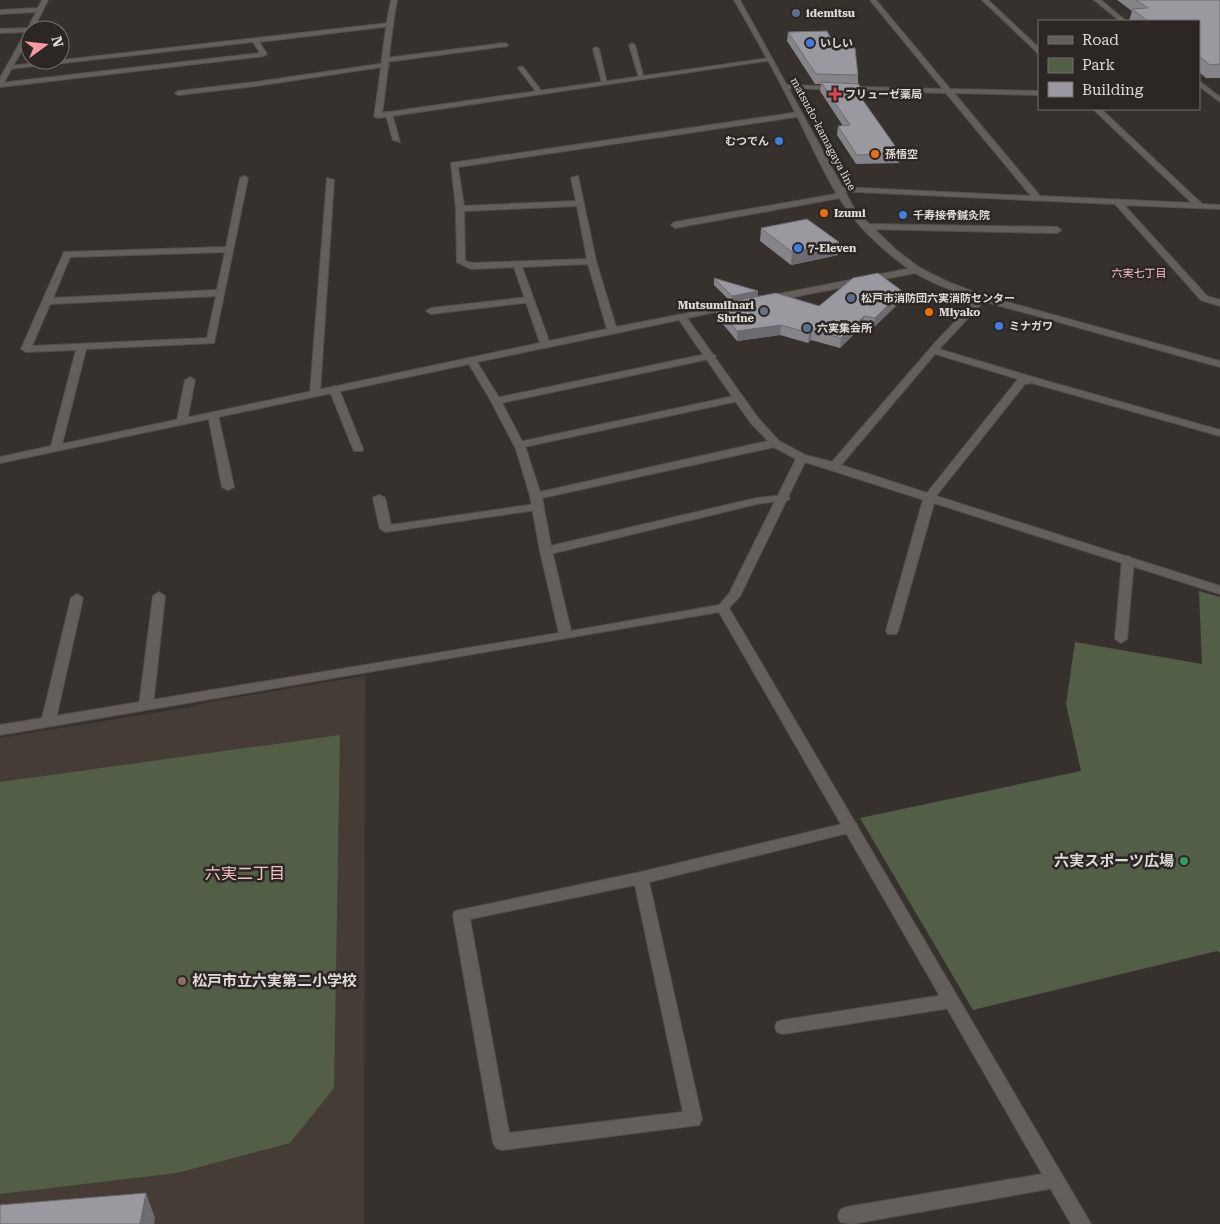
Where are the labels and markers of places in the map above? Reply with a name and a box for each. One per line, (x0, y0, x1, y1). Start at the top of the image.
marker: idemitsu (790, 7, 802, 19)
place label: idemitsu (806, 7, 856, 20)
marker: いしい (804, 37, 816, 49)
place label: いしい (820, 37, 853, 50)
marker: フリューゼ薬局 (829, 88, 841, 100)
place label: フリューゼ薬局 (845, 88, 922, 101)
place label: むつでん (725, 135, 769, 148)
marker: むつでん (773, 135, 785, 147)
marker: 孫悟空 (869, 148, 881, 160)
place label: 孫悟空 (885, 148, 918, 161)
marker: Izumi (818, 207, 830, 219)
place label: Izumi (834, 207, 866, 220)
marker: 千寿接骨鍼灸院 (897, 209, 909, 221)
place label: 千寿接骨鍼灸院 (913, 209, 990, 222)
marker: 7-Eleven (792, 242, 804, 254)
place label: 7-Eleven (808, 242, 857, 255)
marker: 松戸市消防団六実消防センター (845, 292, 857, 304)
place label: 松戸市消防団六実消防センター (861, 292, 1015, 305)
place label: MutsumiInari Shrine (678, 299, 755, 325)
marker: MutsumiInari Shrine (758, 305, 770, 317)
marker: Miyako (923, 306, 935, 318)
place label: Miyako (939, 306, 980, 319)
marker: ミナガワ (993, 320, 1005, 332)
place label: ミナガワ (1009, 320, 1053, 333)
marker: 六実集会所 (801, 322, 813, 334)
place label: 六実集会所 (817, 322, 872, 335)
place label: 六実スポーツ広場 (1054, 852, 1174, 870)
marker: 六実スポーツ広場 (1178, 855, 1190, 867)
place label: 松戸市立六実第二小学校 (192, 972, 357, 990)
marker: 松戸市立六実第二小学校 (176, 975, 188, 987)

